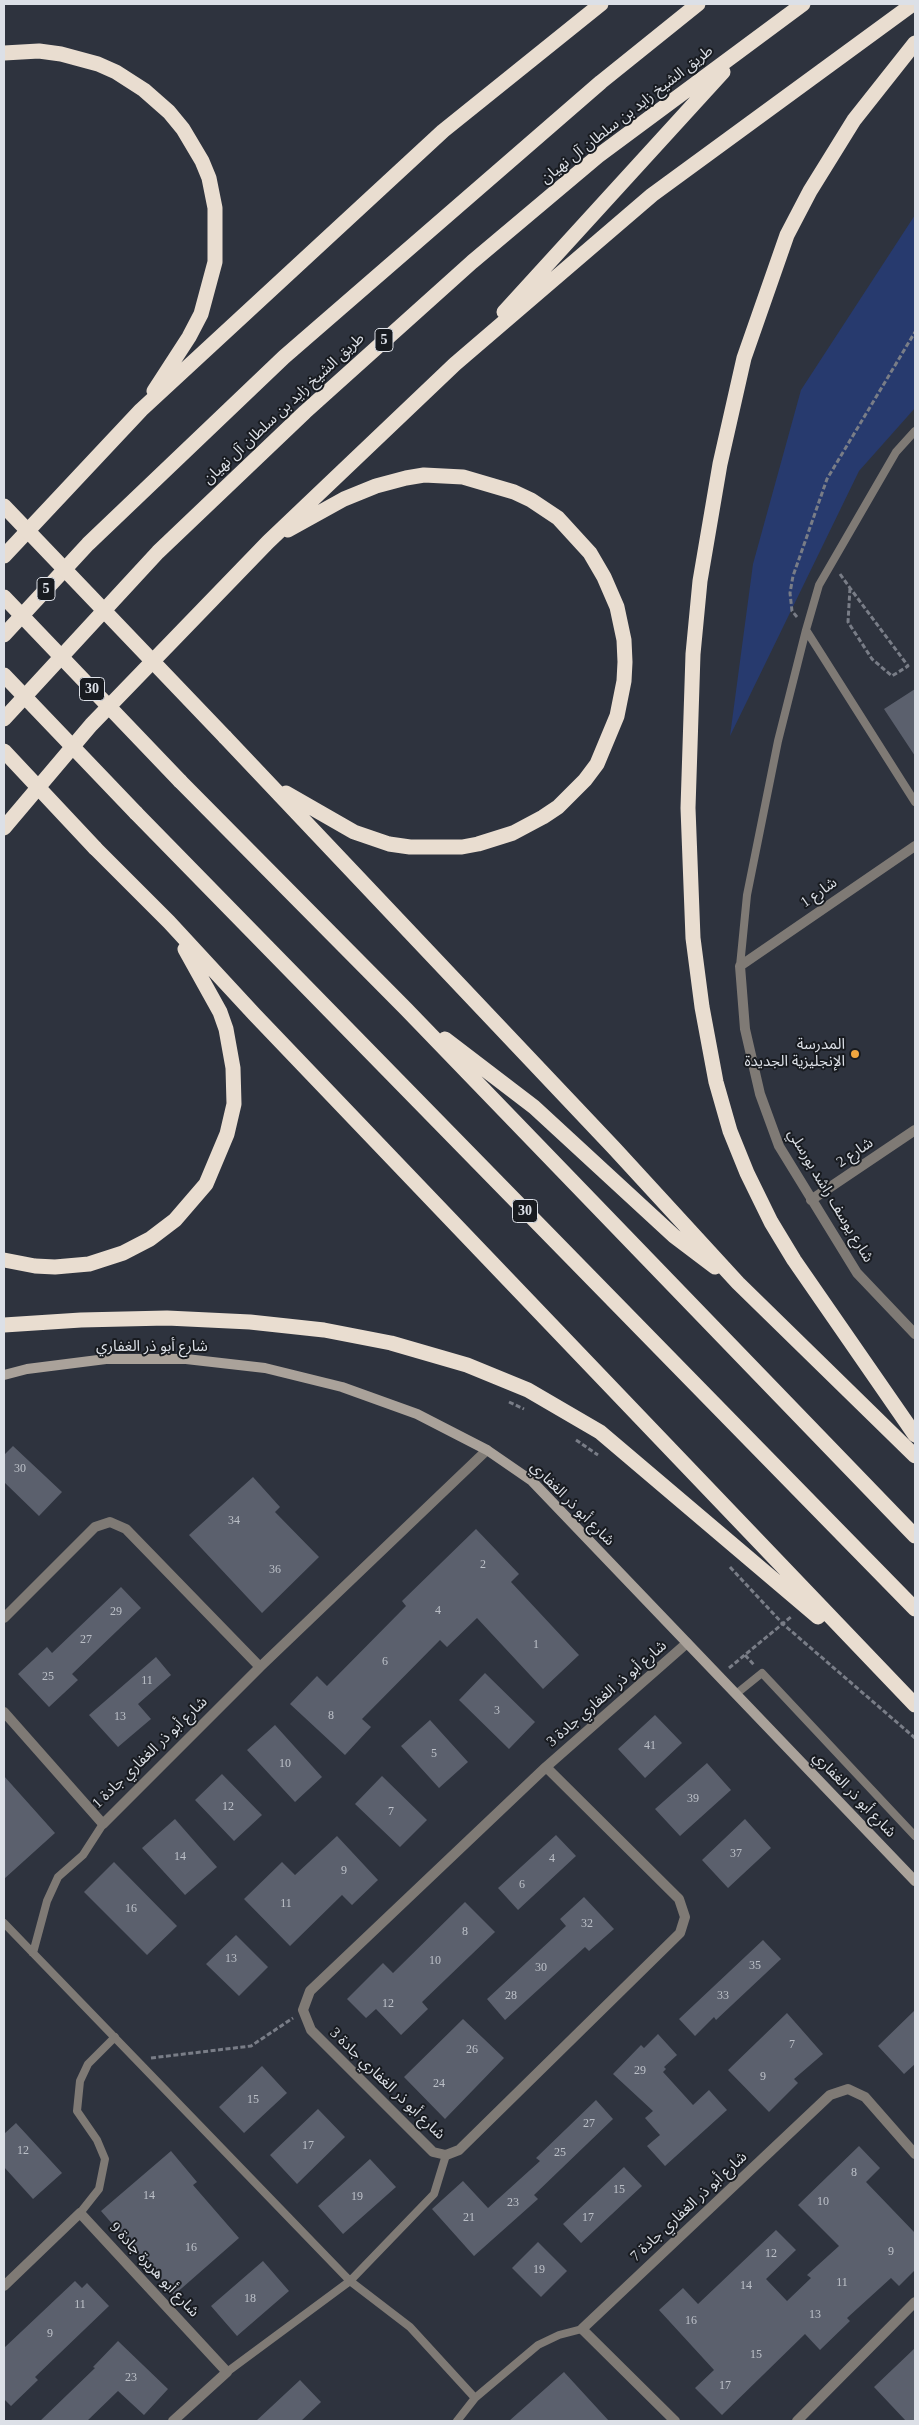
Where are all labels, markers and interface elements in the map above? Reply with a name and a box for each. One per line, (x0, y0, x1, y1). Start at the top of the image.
street label: طريق الشيخ زايد بن سلطان آل نهيان (537, 42, 717, 188)
road number: 5 (375, 328, 393, 352)
street label: طريق الشيخ زايد بن سلطان آل نهيان (200, 330, 368, 488)
road number: 5 (37, 578, 55, 600)
road number: 30 (80, 678, 104, 701)
street label: شارع 1 (797, 874, 841, 912)
place label: المدرسة الإنجليزية الجديدة (744, 1036, 845, 1071)
marker: المدرسة الإنجليزية الجديدة (849, 1048, 861, 1060)
street label: شارع يوسف راشد بورسلي (783, 1126, 877, 1266)
street label: شارع 2 (833, 1134, 877, 1172)
road number: 30 (512, 1200, 538, 1222)
street label: شارع أبو ذر الغفاري (96, 1338, 208, 1356)
street label: شارع أبو ذر الغفاري (526, 1458, 618, 1550)
house number: 30 (14, 1462, 26, 1476)
house number: 34 (228, 1514, 240, 1528)
house number: 2 (480, 1558, 486, 1572)
house number: 36 (269, 1563, 281, 1577)
house number: 4 (435, 1604, 441, 1618)
house number: 29 (110, 1605, 122, 1619)
house number: 27 (80, 1633, 92, 1647)
street label: شارع أبو ذر الغفاري جادة 3 (543, 1637, 671, 1751)
house number: 1 (533, 1638, 539, 1652)
house number: 6 (382, 1655, 388, 1669)
house number: 25 (42, 1670, 54, 1684)
house number: 11 (141, 1674, 153, 1688)
street label: شارع أبو ذر الغفاري جادة 1 (89, 1693, 211, 1813)
house number: 3 (494, 1704, 500, 1718)
house number: 8 (328, 1709, 334, 1723)
house number: 13 (114, 1710, 126, 1724)
house number: 41 (644, 1739, 656, 1753)
house number: 5 (431, 1747, 437, 1761)
street label: شارع أبو ذر الغفاري (809, 1749, 899, 1841)
house number: 10 (279, 1757, 291, 1771)
house number: 39 (687, 1792, 699, 1806)
house number: 12 (222, 1800, 234, 1814)
house number: 7 (388, 1805, 394, 1819)
house number: 37 (730, 1847, 742, 1861)
house number: 14 (174, 1850, 186, 1864)
house number: 4 (549, 1852, 555, 1866)
house number: 9 (341, 1864, 347, 1878)
house number: 6 (519, 1878, 525, 1892)
house number: 11 (280, 1897, 292, 1911)
house number: 16 (125, 1902, 137, 1916)
house number: 32 (581, 1917, 593, 1931)
house number: 8 (462, 1925, 468, 1939)
house number: 13 (225, 1952, 237, 1966)
house number: 10 (429, 1954, 441, 1968)
house number: 35 (749, 1959, 761, 1973)
house number: 30 (535, 1961, 547, 1975)
house number: 28 (505, 1989, 517, 2003)
house number: 33 (717, 1989, 729, 2003)
house number: 12 (382, 1997, 394, 2011)
street label: شارع أبو ذر الغفاري جادة 3 (326, 2024, 448, 2144)
house number: 7 (789, 2038, 795, 2052)
house number: 26 (466, 2043, 478, 2057)
house number: 29 (634, 2064, 646, 2078)
house number: 9 (760, 2070, 766, 2084)
house number: 24 (433, 2077, 445, 2091)
house number: 15 (247, 2093, 259, 2107)
house number: 27 (583, 2117, 595, 2131)
house number: 17 (302, 2139, 314, 2153)
house number: 12 (17, 2144, 29, 2158)
house number: 25 (554, 2146, 566, 2160)
street label: شارع أبو ذر الغفاري جادة 7 (627, 2148, 751, 2266)
house number: 8 (851, 2166, 857, 2180)
house number: 15 (613, 2183, 625, 2197)
house number: 14 (143, 2189, 155, 2203)
house number: 19 (351, 2190, 363, 2204)
house number: 10 (817, 2195, 829, 2209)
house number: 23 (507, 2196, 519, 2210)
house number: 21 (463, 2211, 475, 2225)
house number: 17 (582, 2211, 594, 2225)
street label: شارع أبو هريرة جادة 9 (106, 2219, 202, 2321)
house number: 16 (185, 2241, 197, 2255)
house number: 9 (888, 2245, 894, 2259)
house number: 12 (765, 2247, 777, 2261)
house number: 19 (533, 2263, 545, 2277)
house number: 11 (836, 2276, 848, 2290)
house number: 14 (740, 2279, 752, 2293)
house number: 18 (244, 2292, 256, 2306)
house number: 11 (74, 2298, 86, 2312)
house number: 13 (809, 2308, 821, 2322)
house number: 16 (685, 2314, 697, 2328)
house number: 9 (47, 2327, 53, 2341)
house number: 15 (750, 2348, 762, 2362)
house number: 23 (125, 2371, 137, 2385)
house number: 17 (719, 2379, 731, 2393)

